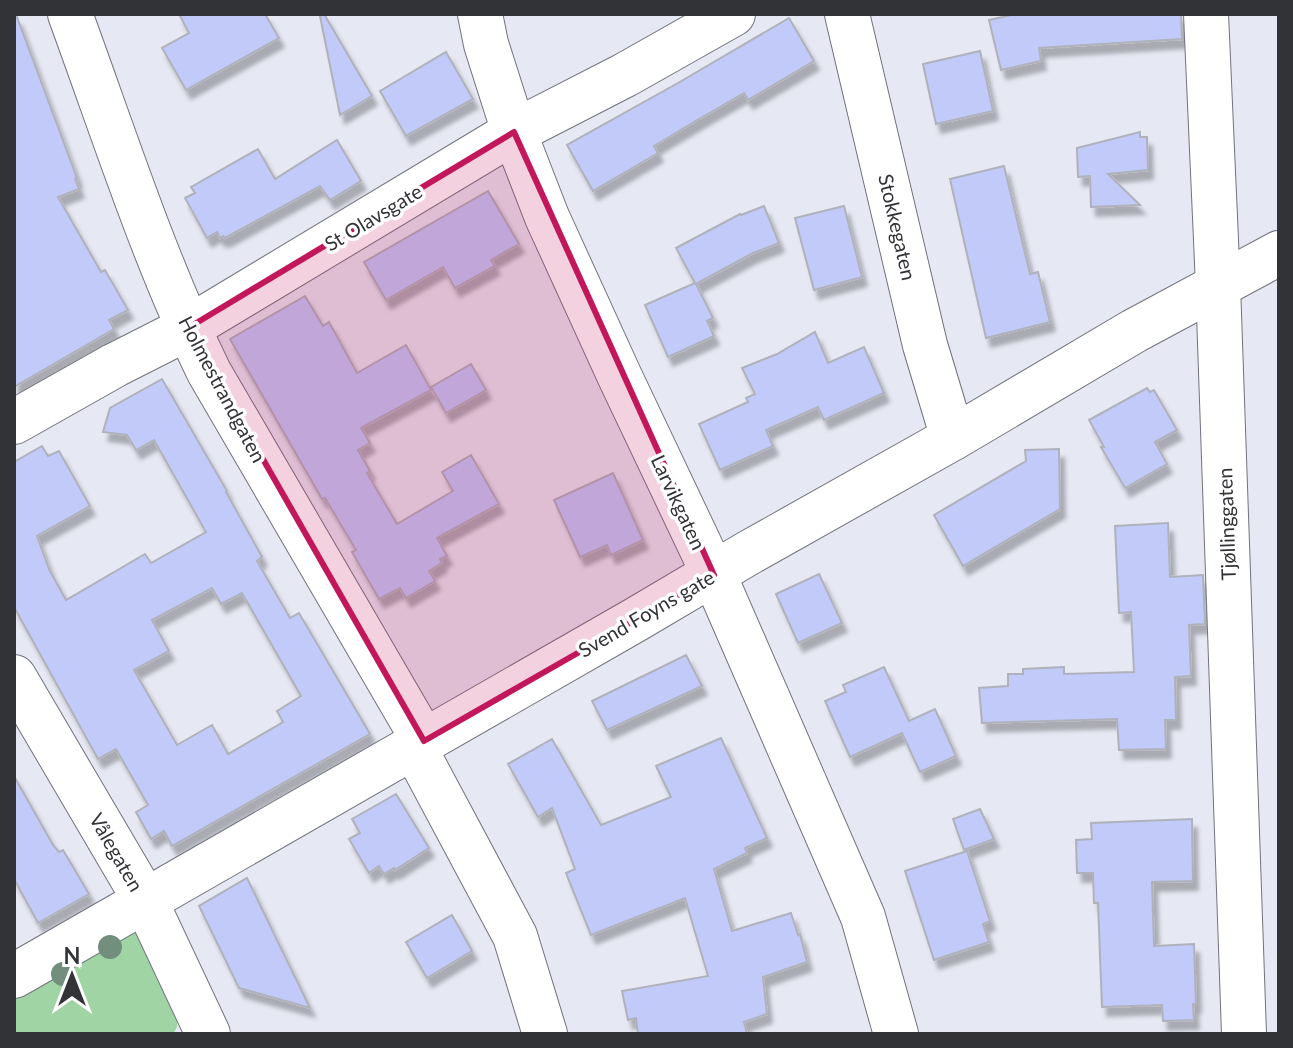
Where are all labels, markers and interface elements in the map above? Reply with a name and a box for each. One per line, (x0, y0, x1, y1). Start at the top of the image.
street label: Stokkegaten (874, 172, 922, 282)
street label: St Olavsgate (320, 178, 426, 256)
street label: Holmestrandgaten (174, 312, 272, 466)
street label: Larvikgaten (647, 451, 711, 553)
street label: Tjøllinggaten (1212, 467, 1240, 581)
street label: Svend Foyns gate (574, 564, 718, 662)
street label: Vålegaten (85, 809, 149, 895)
north arrow (32, 936, 112, 1016)
text: N (64, 942, 80, 969)

